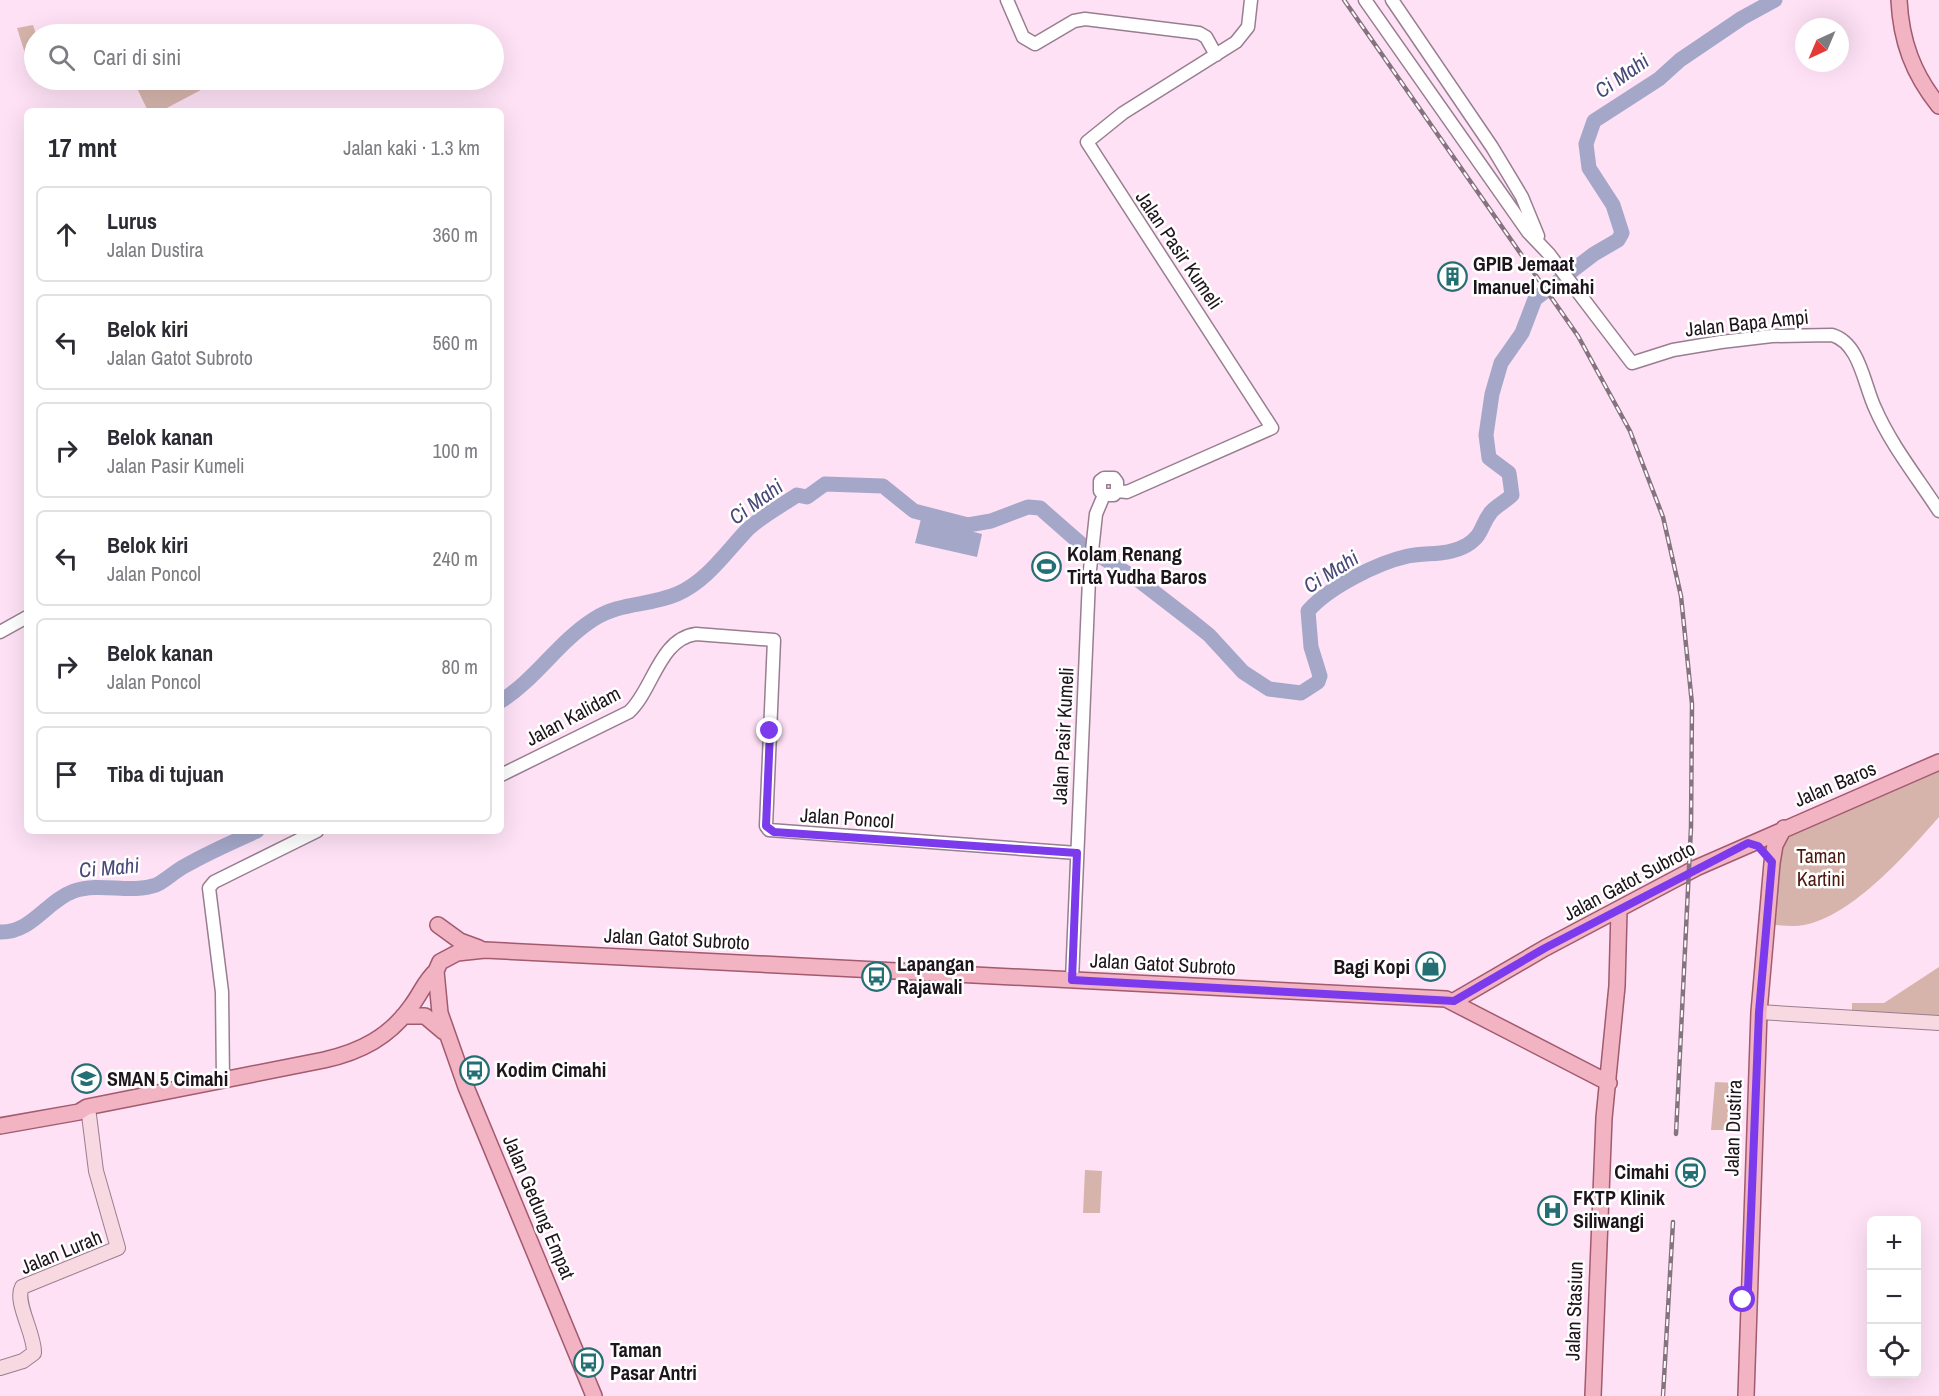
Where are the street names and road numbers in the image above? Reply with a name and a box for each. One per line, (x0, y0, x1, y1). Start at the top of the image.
street label: Jalan Pasir Kumeli (1130, 185, 1229, 314)
street label: Jalan Bapa Ampi (1684, 303, 1810, 342)
street label: Jalan Pasir Kumeli (1045, 667, 1080, 805)
street label: Jalan Kalidam (521, 679, 625, 752)
street label: Jalan Baros (1790, 754, 1880, 813)
street label: Jalan Poncol (799, 801, 895, 834)
street label: Jalan Gatot Subroto (1558, 834, 1700, 927)
street label: Jalan Gatot Subroto (603, 921, 751, 956)
street label: Jalan Gatot Subroto (1089, 946, 1237, 981)
street label: Jalan Dustira (1717, 1079, 1748, 1177)
street label: Jalan Gedung Empat (497, 1131, 582, 1283)
street label: Jalan Lurah (16, 1223, 106, 1280)
street label: Jalan Stasiun (1558, 1261, 1589, 1361)

